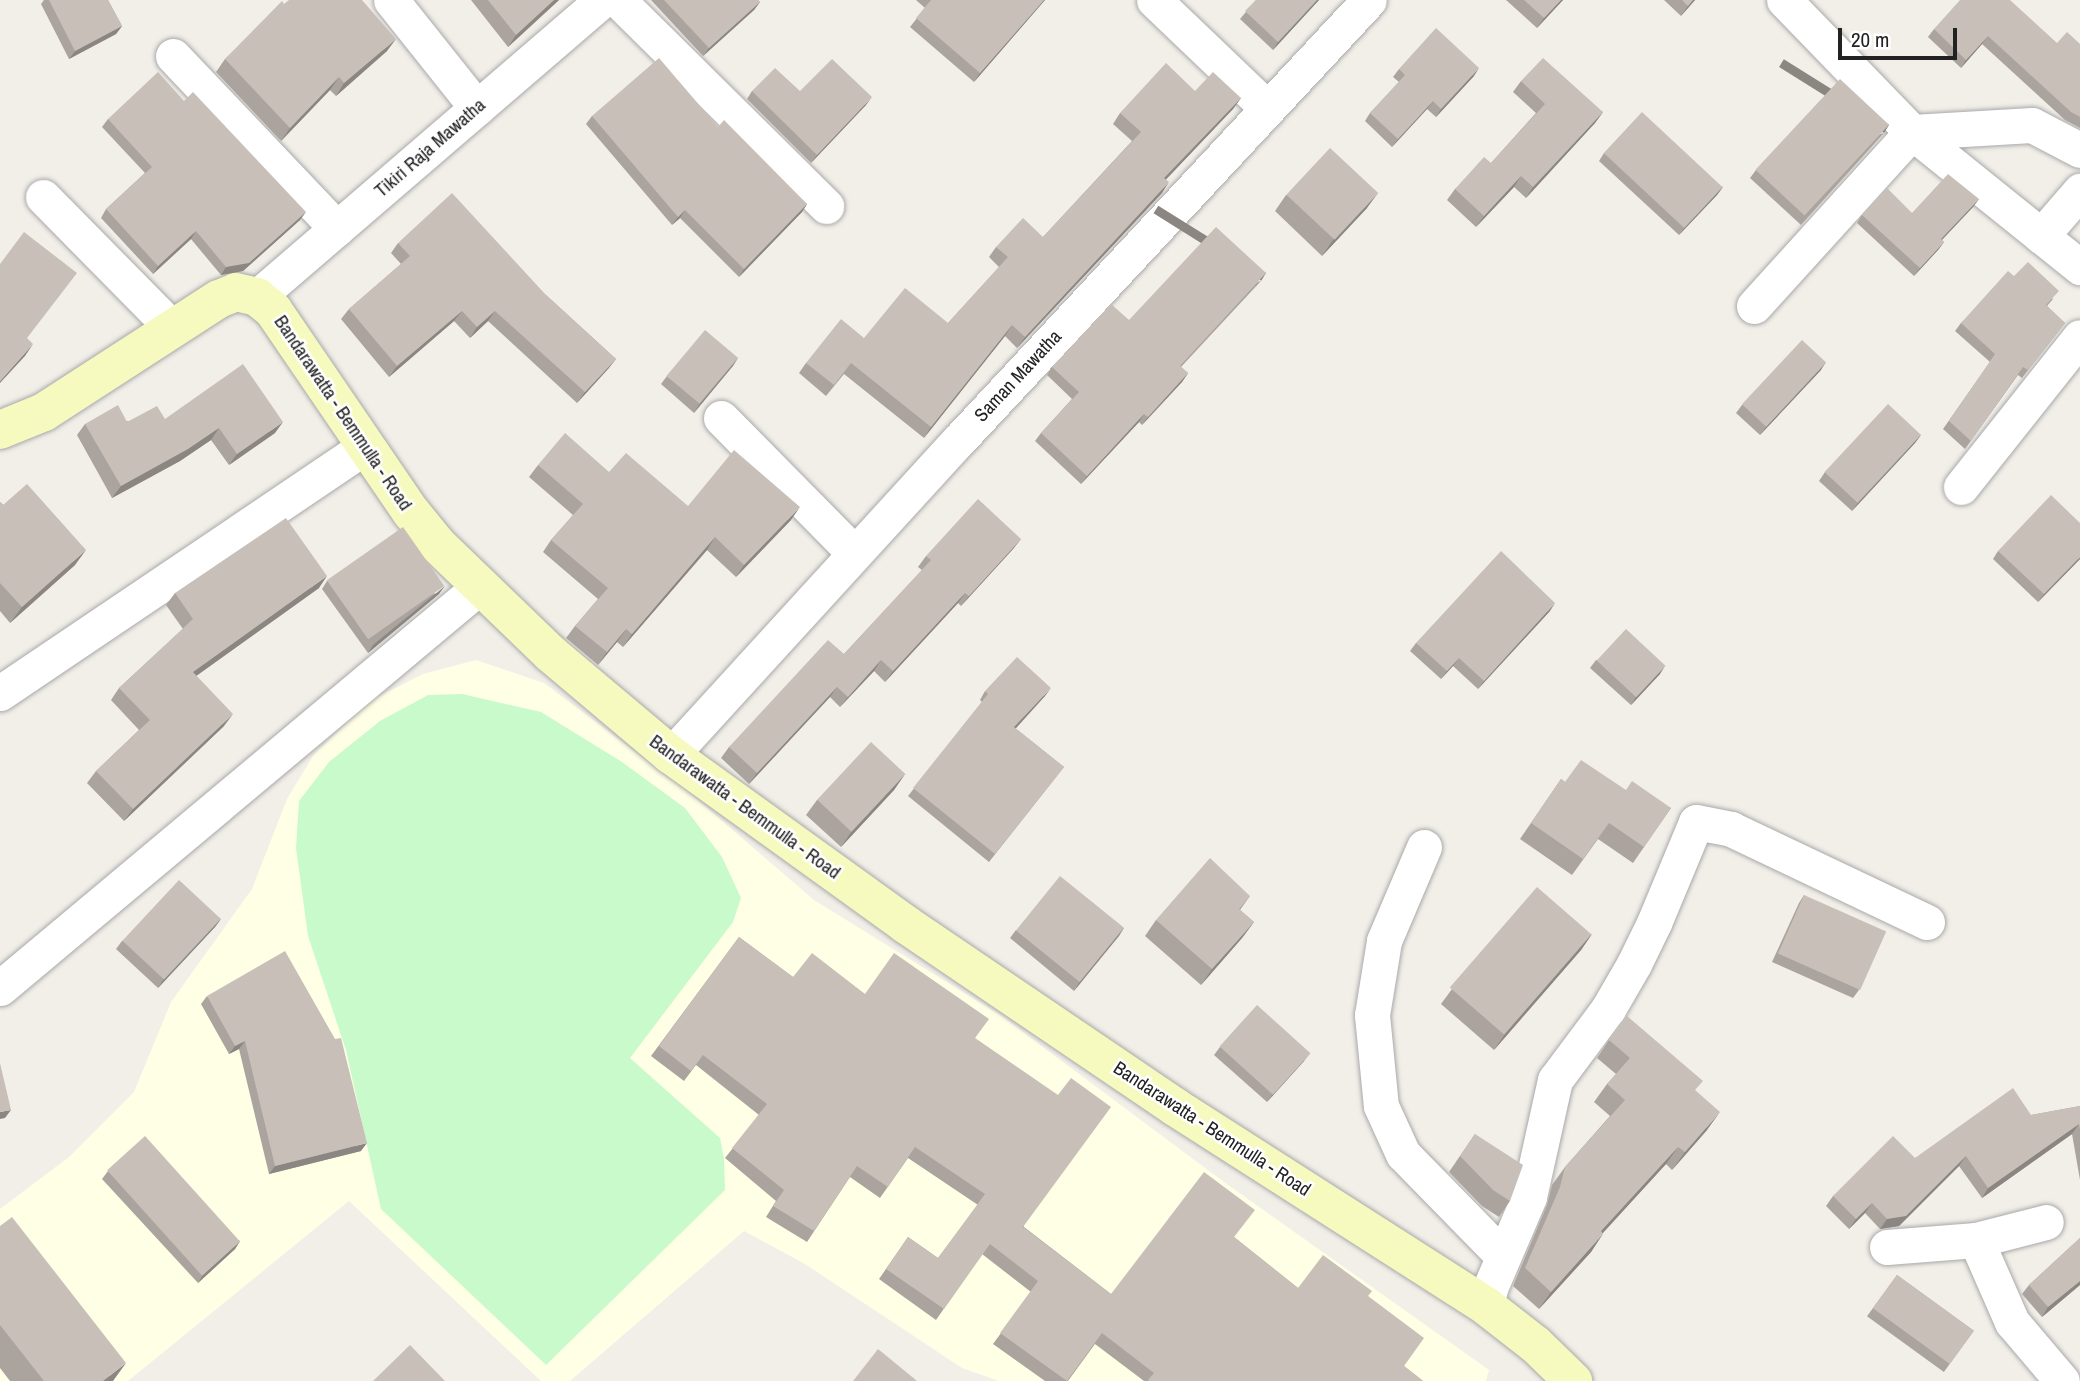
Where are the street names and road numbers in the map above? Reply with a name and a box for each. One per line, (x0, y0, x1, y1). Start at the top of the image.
street label: Tikiri Raja Mawatha (370, 94, 490, 202)
street label: Bandarawatta - Bemmulla - Road (269, 311, 417, 515)
street label: Saman Mawatha (970, 325, 1066, 427)
street label: Bandarawatta - Bemmulla - Road (645, 730, 845, 884)
street label: Bandarawatta - Bemmulla - Road (1109, 1057, 1315, 1201)

